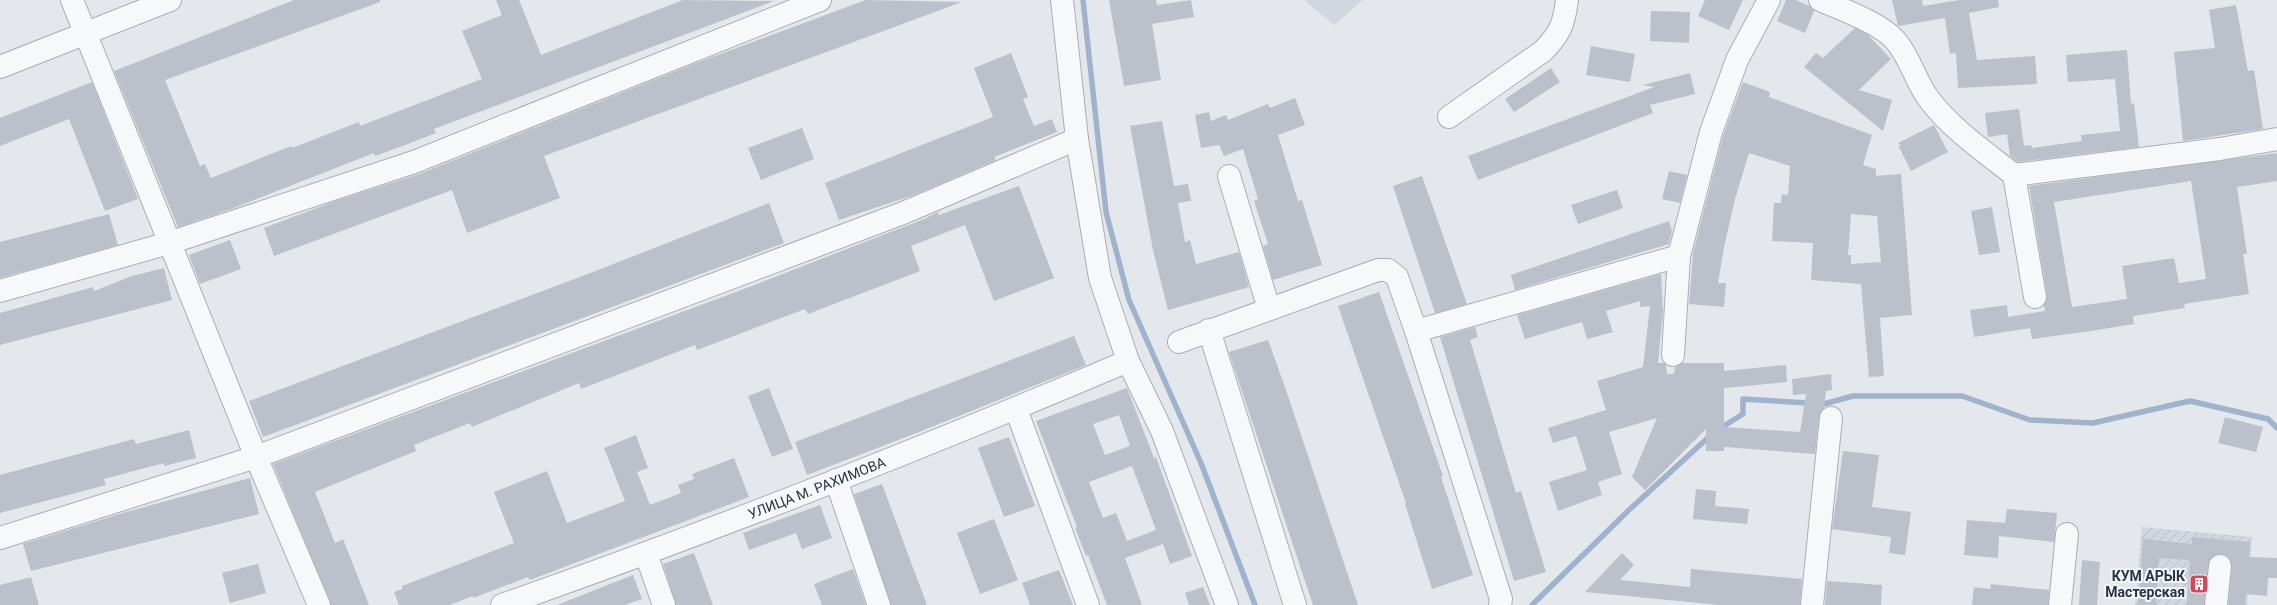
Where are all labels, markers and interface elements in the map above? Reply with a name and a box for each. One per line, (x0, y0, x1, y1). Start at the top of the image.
street label: УЛИЦА М. РАХИМОВА (746, 454, 888, 522)
place label: КУМ АРЫК Мастерская (2105, 568, 2186, 600)
building icon: КУМ АРЫК Мастерская (2188, 573, 2210, 595)

